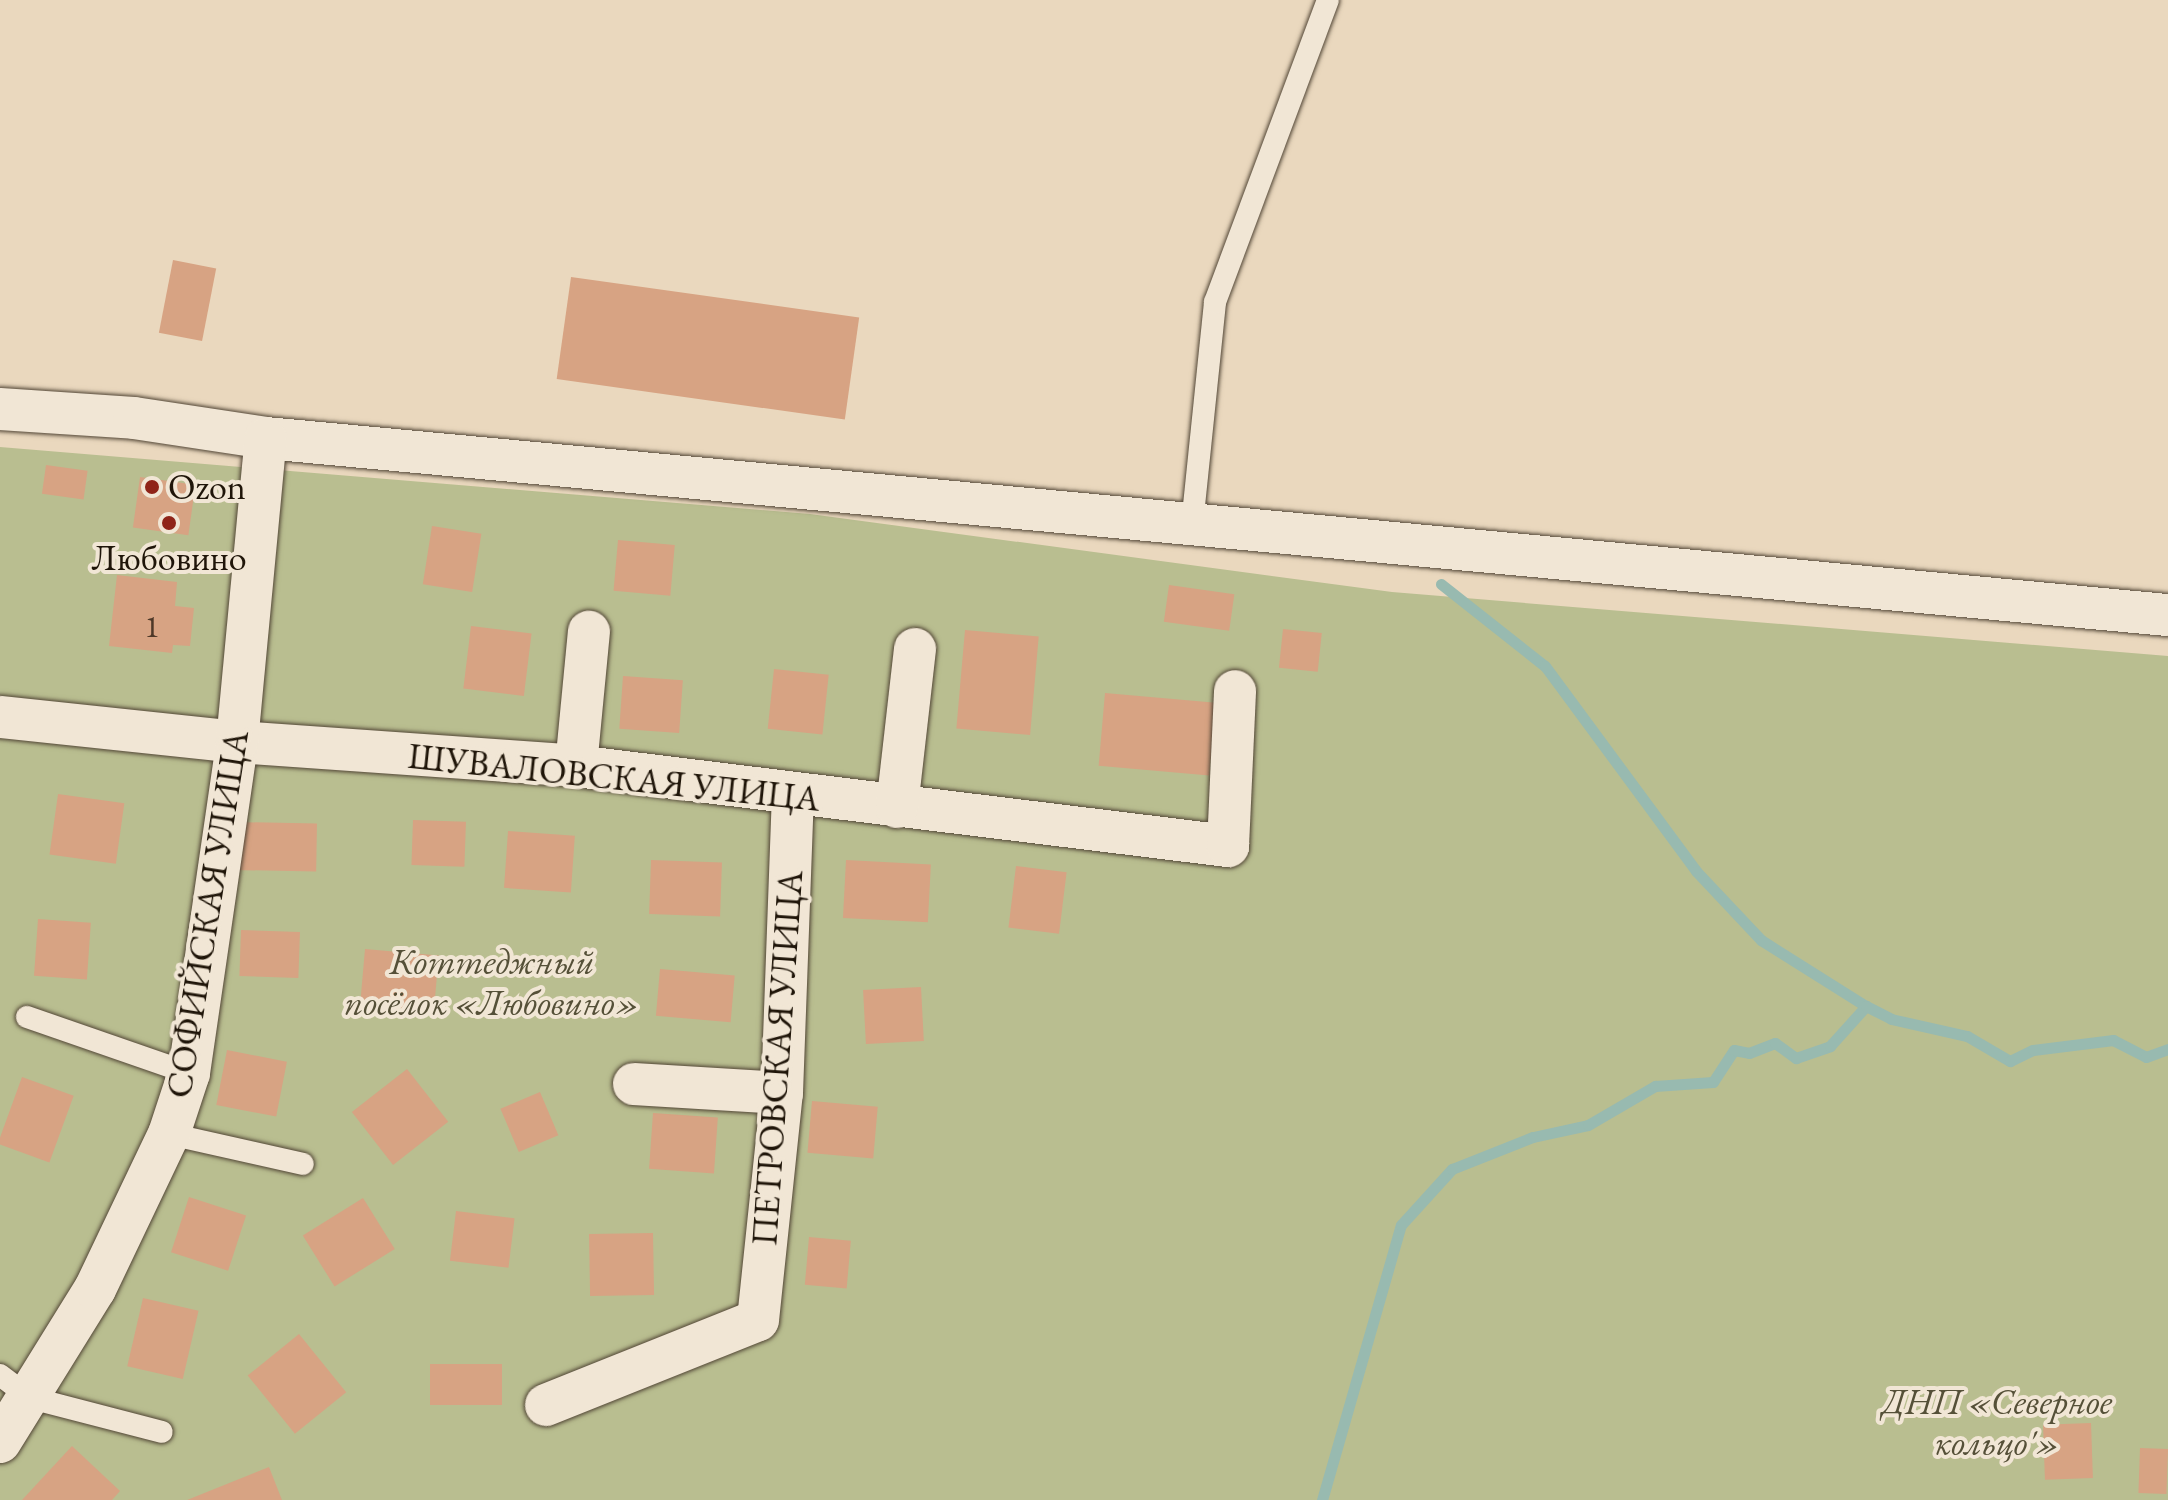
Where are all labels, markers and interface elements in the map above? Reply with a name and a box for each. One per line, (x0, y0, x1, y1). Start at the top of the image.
place label: Ozon (168, 465, 246, 509)
marker: Ozon (143, 478, 161, 496)
marker: Любовино (160, 514, 178, 532)
place label: Любовино (91, 536, 247, 580)
house number: 1 (144, 607, 160, 645)
street label: СОФИЙСКАЯ УЛИЦА (157, 727, 257, 1101)
street label: ШУВАЛОВСКАЯ УЛИЦА (406, 734, 822, 820)
street label: ПЕТРОВСКАЯ УЛИЦА (742, 869, 812, 1247)
park label: Коттеджный посёлок «Любовино» (344, 939, 640, 1024)
park label: ДНП «Северное кольцо'» (1882, 1379, 2112, 1464)

